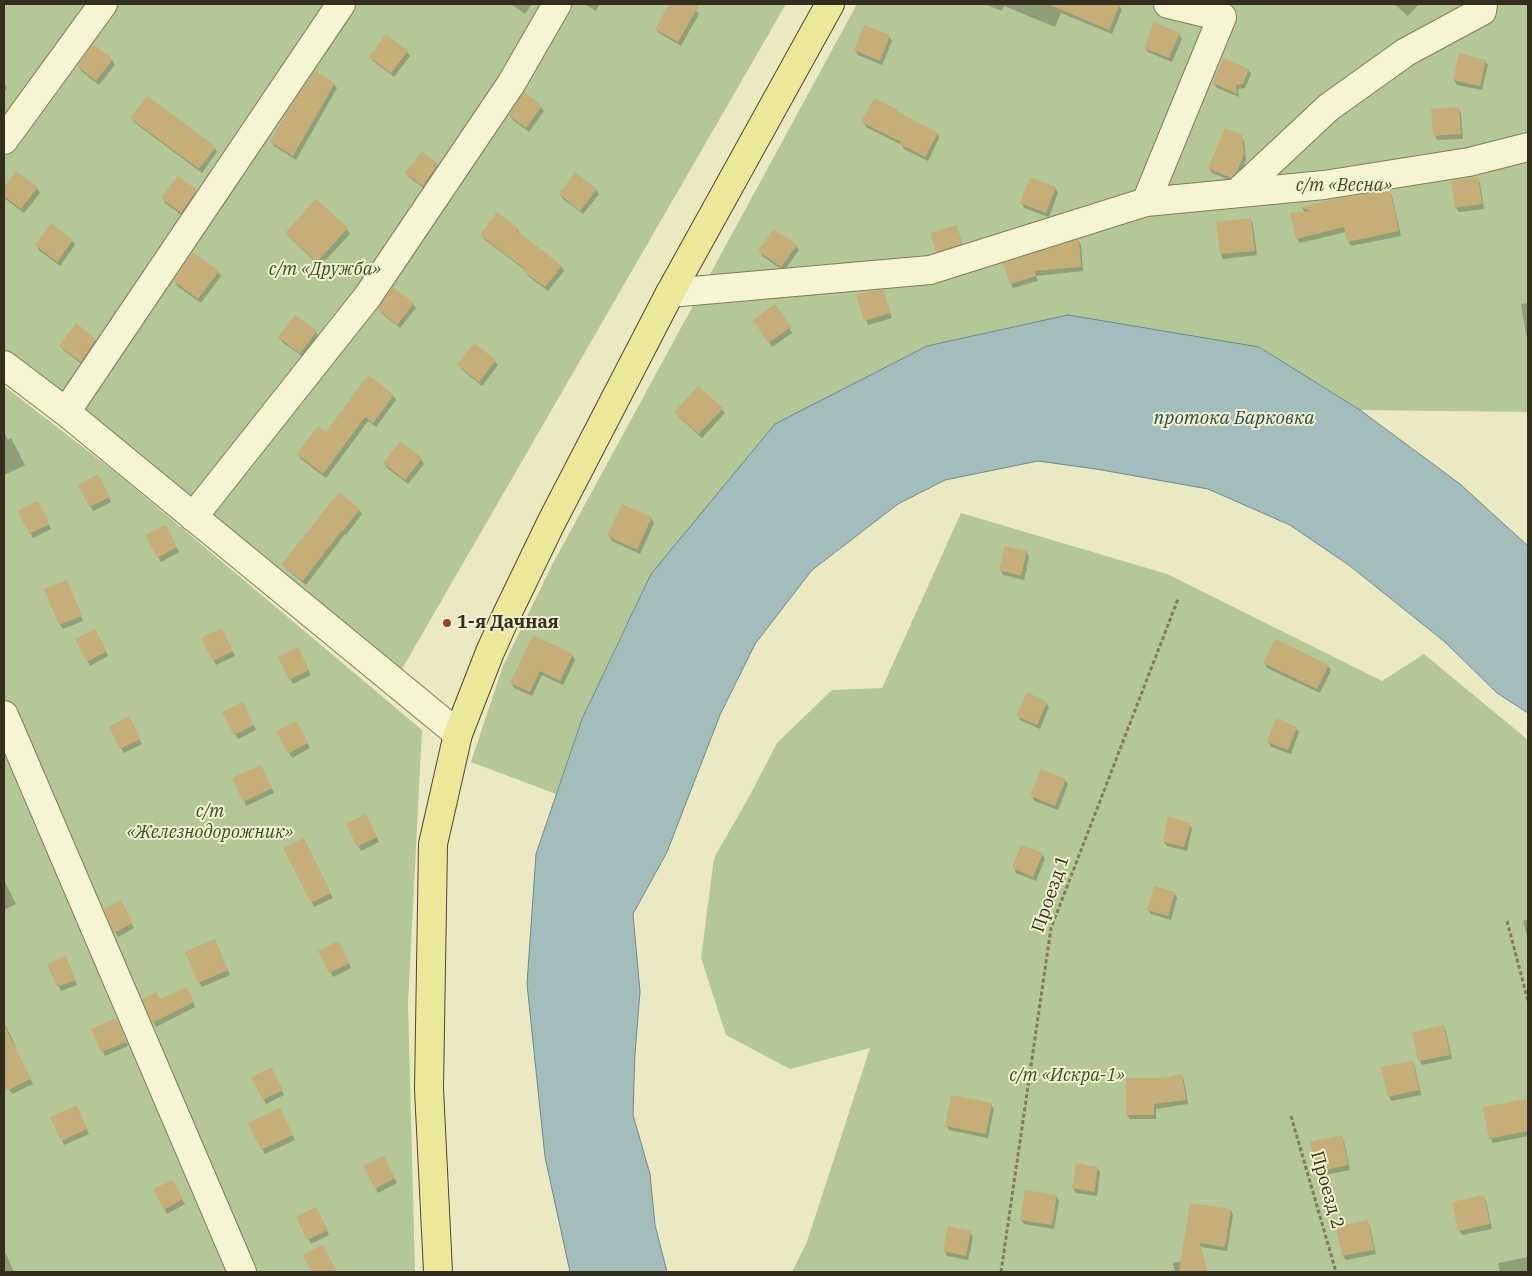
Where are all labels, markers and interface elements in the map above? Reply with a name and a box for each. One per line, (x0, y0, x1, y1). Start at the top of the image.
park label: с/т «Весна» (1296, 175, 1392, 197)
park label: с/т «Дружба» (269, 259, 381, 281)
water label: протока Барковка (1153, 408, 1315, 430)
place label: 1-я Дачная (457, 612, 559, 634)
marker: 1-я Дачная (441, 617, 453, 629)
park label: с/т «Железнодорожник» (127, 801, 293, 844)
street label: Проезд 1 (1028, 853, 1074, 935)
park label: с/т «Искра-1» (1009, 1065, 1125, 1087)
street label: Проезд 2 (1306, 1148, 1348, 1232)

